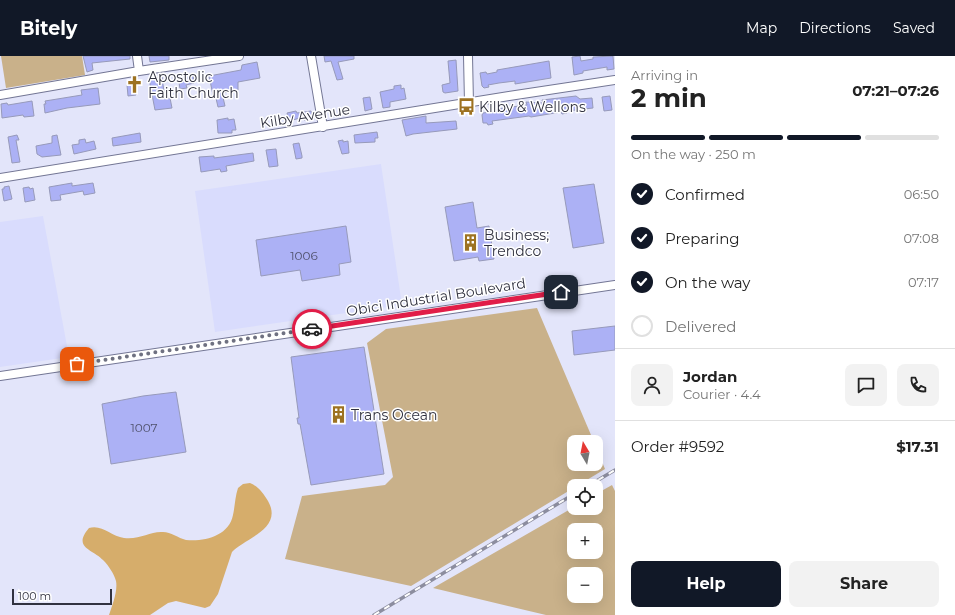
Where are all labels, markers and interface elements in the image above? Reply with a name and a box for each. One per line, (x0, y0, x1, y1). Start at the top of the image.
text: Bitely (20, 17, 77, 40)
text: Map (746, 19, 777, 37)
text: Directions (799, 19, 871, 37)
text: Saved (893, 19, 935, 37)
text: Arriving in (631, 67, 698, 83)
place label: Apostolic Faith Church (148, 68, 239, 102)
church icon: Apostolic Faith Church (125, 75, 145, 95)
text: 07:21–07:26 (852, 81, 939, 100)
text: 2 min (631, 82, 707, 114)
bus stop icon: Kilby & Wellons (456, 97, 476, 117)
place label: Kilby & Wellons (479, 98, 586, 116)
street label: Kilby Avenue (259, 100, 351, 132)
text: On the way · 250 m (631, 146, 756, 162)
icon: check (631, 183, 653, 205)
text: Confirmed (665, 185, 745, 204)
text: 06:50 (904, 186, 939, 202)
place label: Business; Trendco (484, 226, 549, 260)
icon: check (631, 227, 653, 249)
text: Preparing (665, 229, 740, 248)
text: 07:08 (903, 230, 939, 246)
building icon: Business; Trendco (461, 233, 481, 253)
house number: 1006 (290, 248, 318, 263)
icon: check (631, 271, 653, 293)
text: On the way (665, 273, 750, 292)
street label: Obici Industrial Boulevard (345, 274, 527, 320)
text: 07:17 (908, 274, 939, 290)
pin (544, 275, 578, 309)
icon: home (550, 281, 572, 303)
courier (292, 309, 332, 349)
text: Delivered (665, 317, 737, 336)
icon: car (301, 318, 323, 340)
pin (60, 347, 94, 381)
icon: bag (66, 353, 88, 375)
button: person (631, 364, 673, 406)
button: chat (845, 364, 887, 406)
button: phone (897, 364, 939, 406)
text: Jordan (683, 367, 737, 386)
text: Courier · 4.4 (683, 386, 761, 402)
building icon: Trans Ocean (328, 405, 348, 425)
place label: Trans Ocean (351, 406, 438, 424)
house number: 1007 (130, 420, 158, 435)
north arrow (567, 435, 603, 471)
map controls (567, 435, 603, 603)
text: Order #9592 (631, 437, 724, 456)
text: $17.31 (896, 437, 939, 456)
button: locate (567, 479, 603, 515)
button: + (567, 523, 603, 559)
button: Help (631, 561, 781, 607)
button: Share (789, 561, 939, 607)
button: − (567, 567, 603, 603)
scale bar (12, 587, 112, 606)
text: 100 m (18, 589, 51, 603)

